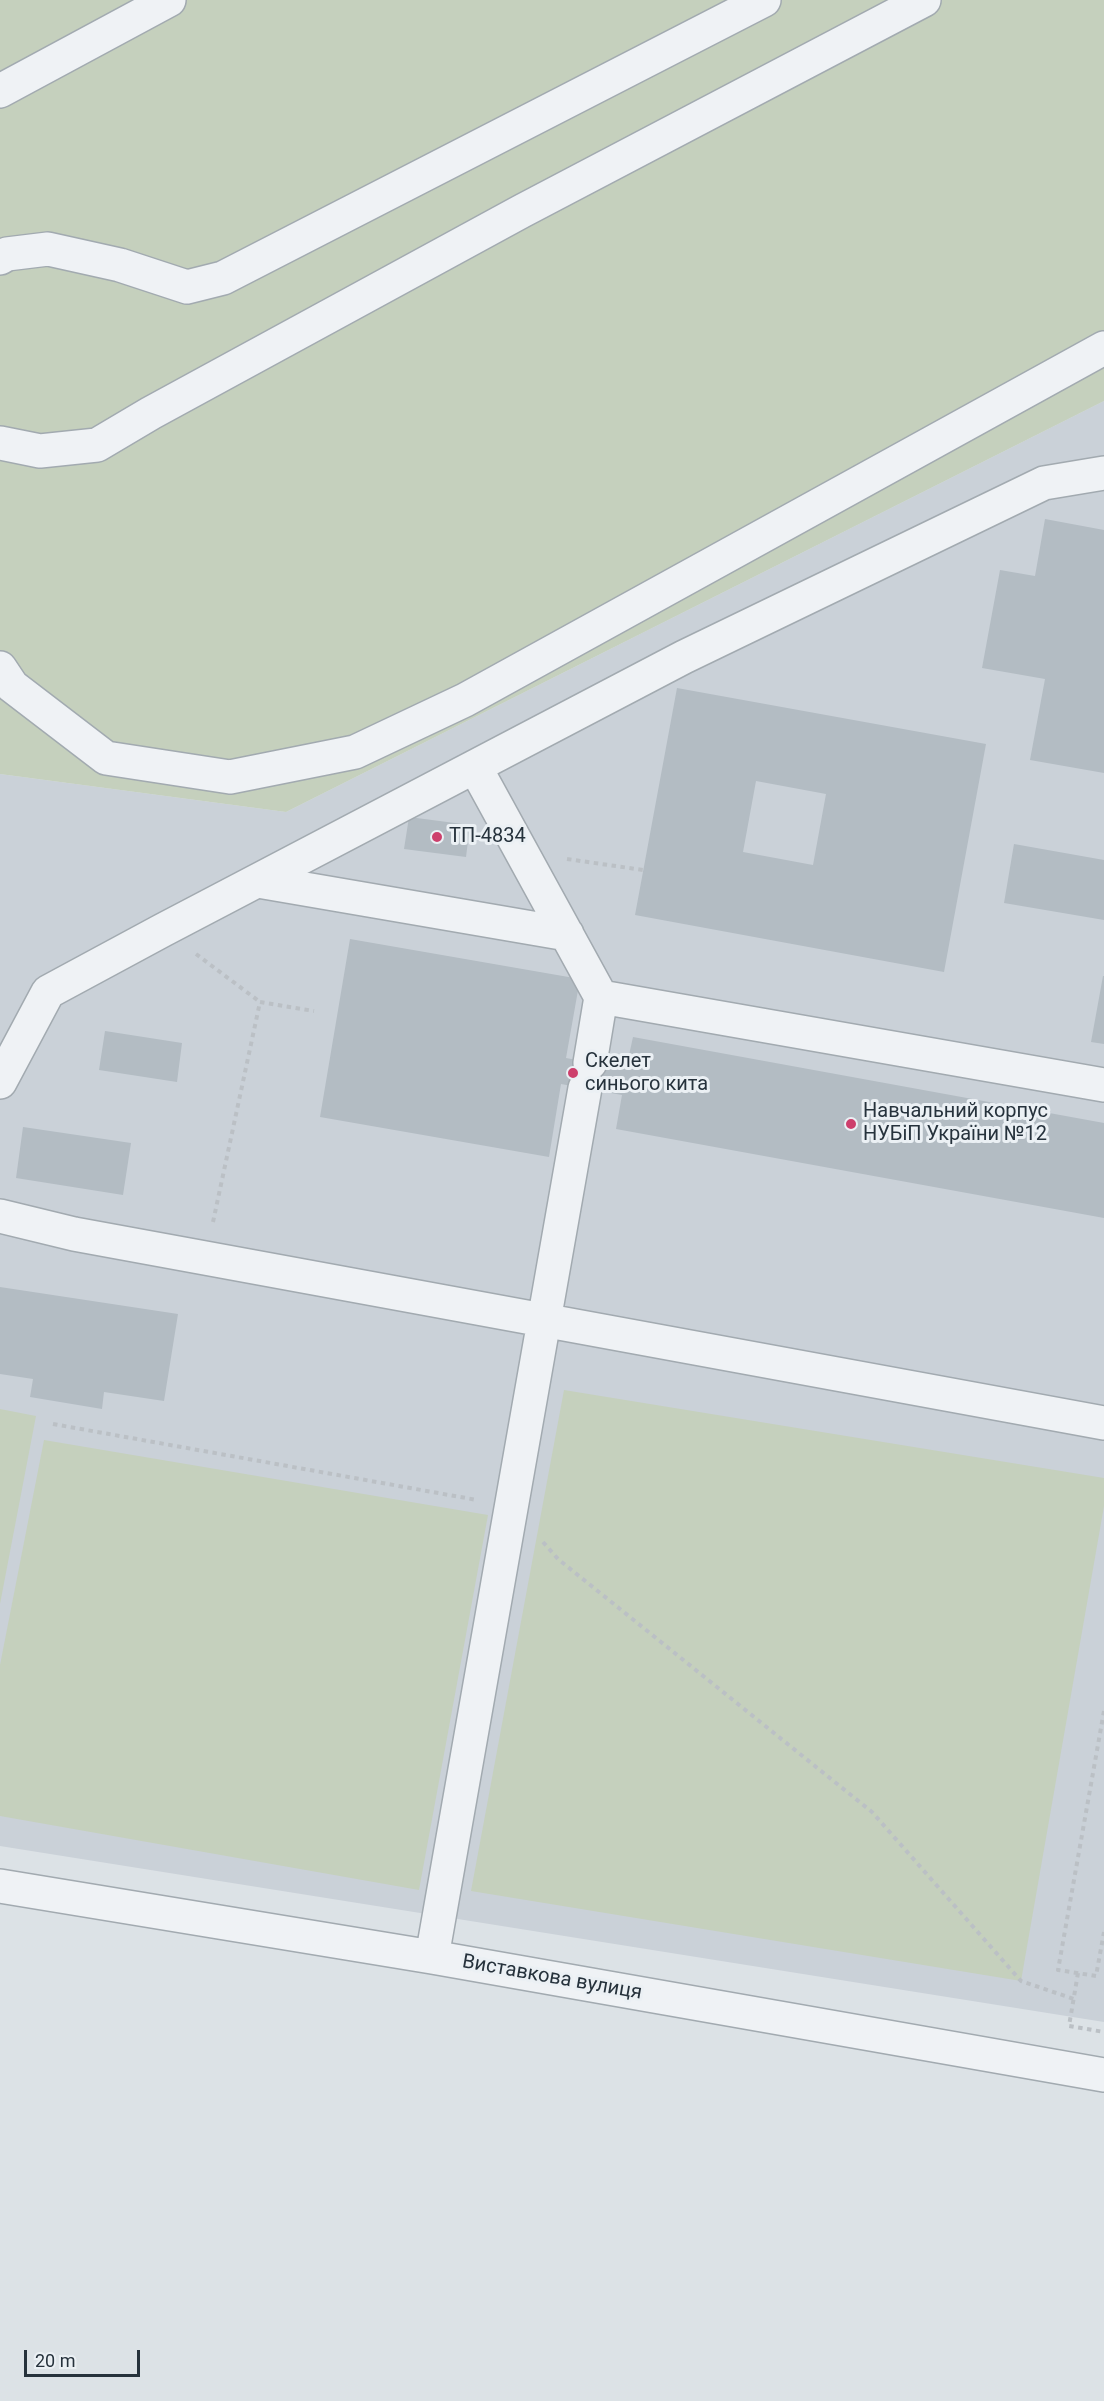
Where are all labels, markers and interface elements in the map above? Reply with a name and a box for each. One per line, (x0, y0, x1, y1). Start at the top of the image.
place label: ТП-4834 (449, 825, 526, 849)
marker: ТП-4834 (430, 830, 444, 844)
place label: Скелет синього кита (585, 1050, 708, 1097)
marker: Скелет синього кита (566, 1066, 580, 1080)
place label: Навчальний корпус НУБіП України №12 (863, 1100, 1048, 1147)
marker: Навчальний корпус НУБіП України №12 (844, 1117, 858, 1131)
street label: Виставкова вулиця (460, 1950, 644, 2006)
scale bar (27, 2338, 142, 2376)
text: 20 m (35, 2350, 75, 2371)

